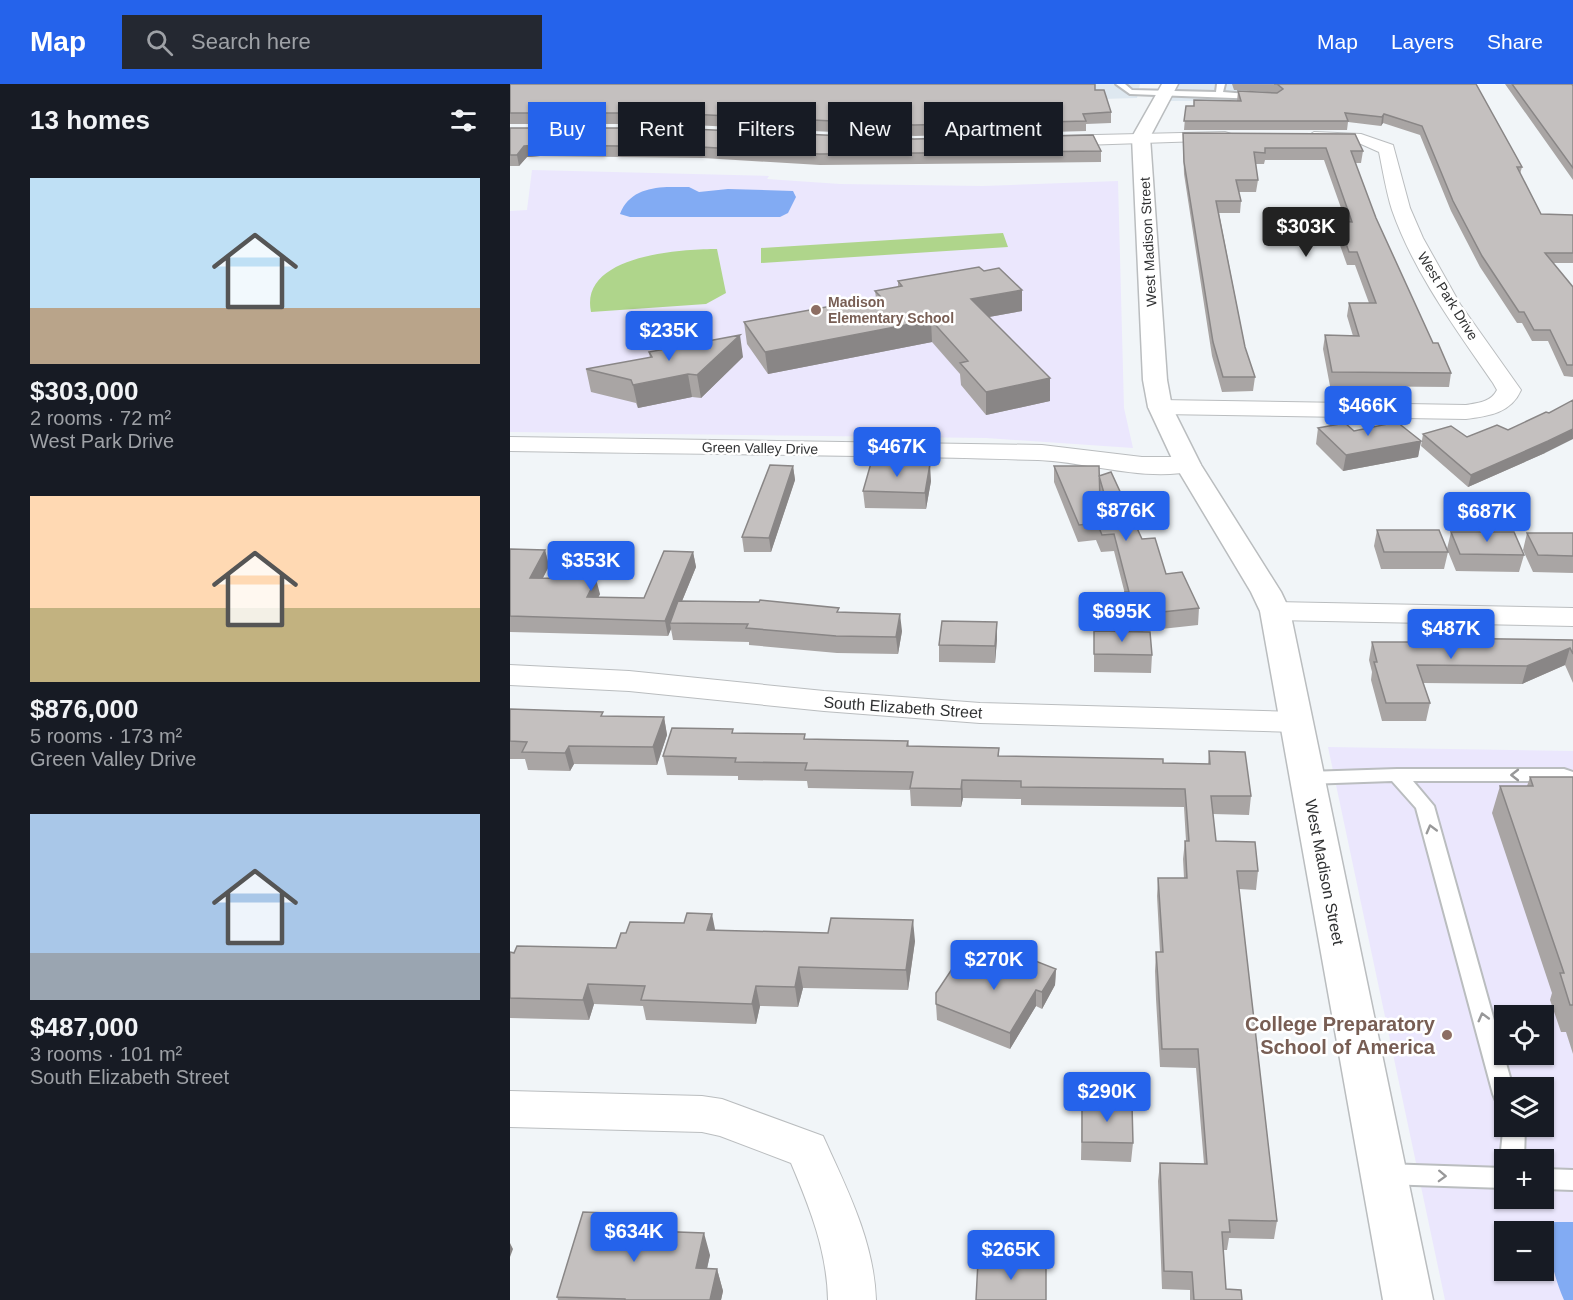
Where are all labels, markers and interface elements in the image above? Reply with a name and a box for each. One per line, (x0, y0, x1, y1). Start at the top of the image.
search box (122, 15, 542, 69)
text: Map (30, 26, 86, 57)
icon: search (143, 26, 176, 59)
text: Search here (191, 29, 311, 54)
text: Map (1317, 30, 1358, 53)
text: Layers (1391, 30, 1454, 53)
text: Share (1487, 30, 1543, 53)
chip: Buy (528, 102, 606, 156)
chip: Rent (618, 102, 705, 156)
chip: Filters (717, 102, 816, 156)
chip: New (828, 102, 912, 156)
chip: Apartment (924, 102, 1063, 156)
icon: filters (447, 104, 480, 137)
text: 13 homes (30, 105, 150, 135)
street label: West Madison Street (1137, 177, 1159, 307)
pin: $303K (1264, 207, 1348, 258)
text: $303K (1277, 215, 1335, 237)
icon: home (201, 217, 309, 325)
street label: West Park Drive (1414, 249, 1482, 343)
place label: Madison Elementary School (828, 294, 954, 326)
marker: Madison Elementary School (809, 303, 823, 317)
pin: $235K (627, 311, 711, 362)
text: $235K (640, 319, 698, 341)
text: $303,000 (30, 376, 138, 406)
pin: $466K (1326, 386, 1410, 437)
text: $466K (1339, 394, 1397, 416)
text: 2 rooms · 72 m² (30, 407, 171, 429)
pin: $467K (855, 427, 939, 478)
text: West Park Drive (30, 430, 174, 452)
text: $467K (868, 435, 926, 457)
street label: Green Valley Drive (702, 439, 819, 457)
pin: $876K (1084, 491, 1168, 542)
pin: $687K (1445, 492, 1529, 543)
text: $876K (1097, 499, 1155, 521)
text: $687K (1458, 500, 1516, 522)
icon: home (201, 535, 309, 643)
pin: $353K (549, 541, 633, 592)
text: $353K (562, 549, 620, 571)
pin: $695K (1080, 592, 1164, 643)
text: $695K (1093, 600, 1151, 622)
pin: $487K (1409, 609, 1493, 660)
text: $487K (1422, 617, 1480, 639)
street label: South Elizabeth Street (823, 693, 984, 722)
text: $876,000 (30, 694, 138, 724)
text: 5 rooms · 173 m² (30, 725, 182, 747)
text: Green Valley Drive (30, 748, 196, 770)
one-way arrow (1511, 769, 1520, 781)
street label: West Madison Street (1302, 798, 1347, 947)
one-way arrow (1426, 824, 1438, 835)
icon: home (201, 853, 309, 961)
pin: $270K (952, 940, 1036, 991)
text: $270K (965, 948, 1023, 970)
map controls (1494, 1005, 1554, 1281)
button: locate (1494, 1005, 1554, 1065)
text: $487,000 (30, 1012, 138, 1042)
one-way arrow (1478, 1012, 1490, 1023)
place label: College Preparatory School of America (1245, 1013, 1436, 1058)
marker: College Preparatory School of America (1440, 1028, 1454, 1042)
text: 3 rooms · 101 m² (30, 1043, 182, 1065)
text: South Elizabeth Street (30, 1066, 229, 1088)
pin: $290K (1065, 1072, 1149, 1123)
button: layers (1494, 1077, 1554, 1137)
text: $290K (1078, 1080, 1136, 1102)
button: + (1494, 1149, 1554, 1209)
one-way arrow (1437, 1169, 1446, 1182)
pin: $634K (592, 1212, 676, 1263)
text: $634K (605, 1220, 663, 1242)
button: − (1494, 1221, 1554, 1281)
pin: $265K (969, 1230, 1053, 1281)
text: $265K (982, 1238, 1040, 1260)

